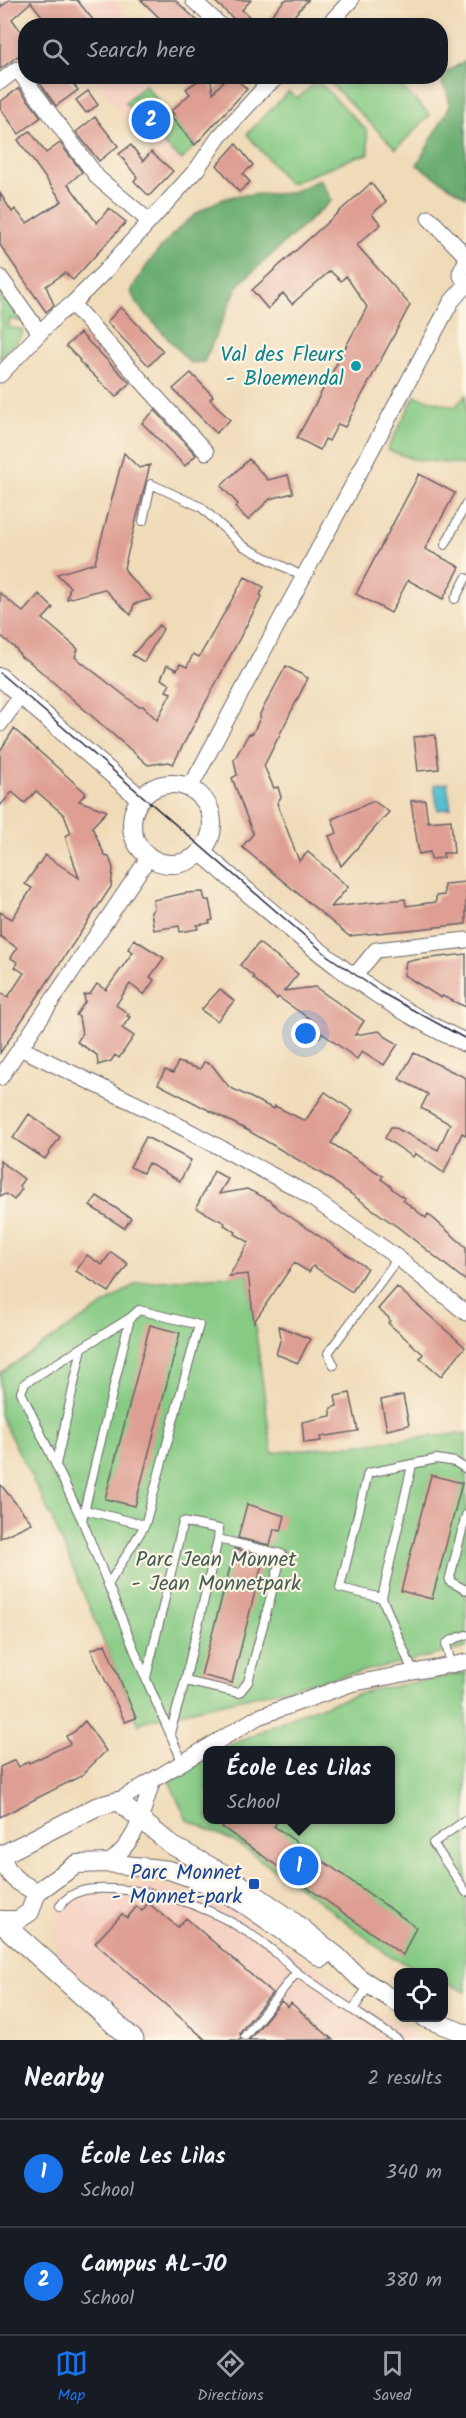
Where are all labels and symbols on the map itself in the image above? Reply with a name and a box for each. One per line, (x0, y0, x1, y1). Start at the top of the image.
pin: 2 (132, 98, 170, 142)
place label: Val des Fleurs - Bloemendal (221, 339, 344, 396)
marker: Val des Fleurs - Bloemendal (349, 359, 363, 373)
your location (291, 1019, 320, 1048)
park label: Parc Jean Monnet - Jean Monnetpark (131, 1544, 301, 1601)
pin: 1 (280, 1844, 318, 1888)
place label: Parc Monnet - Monnet-park (112, 1857, 243, 1914)
marker: Parc Monnet - Monnet-park (247, 1877, 261, 1891)

